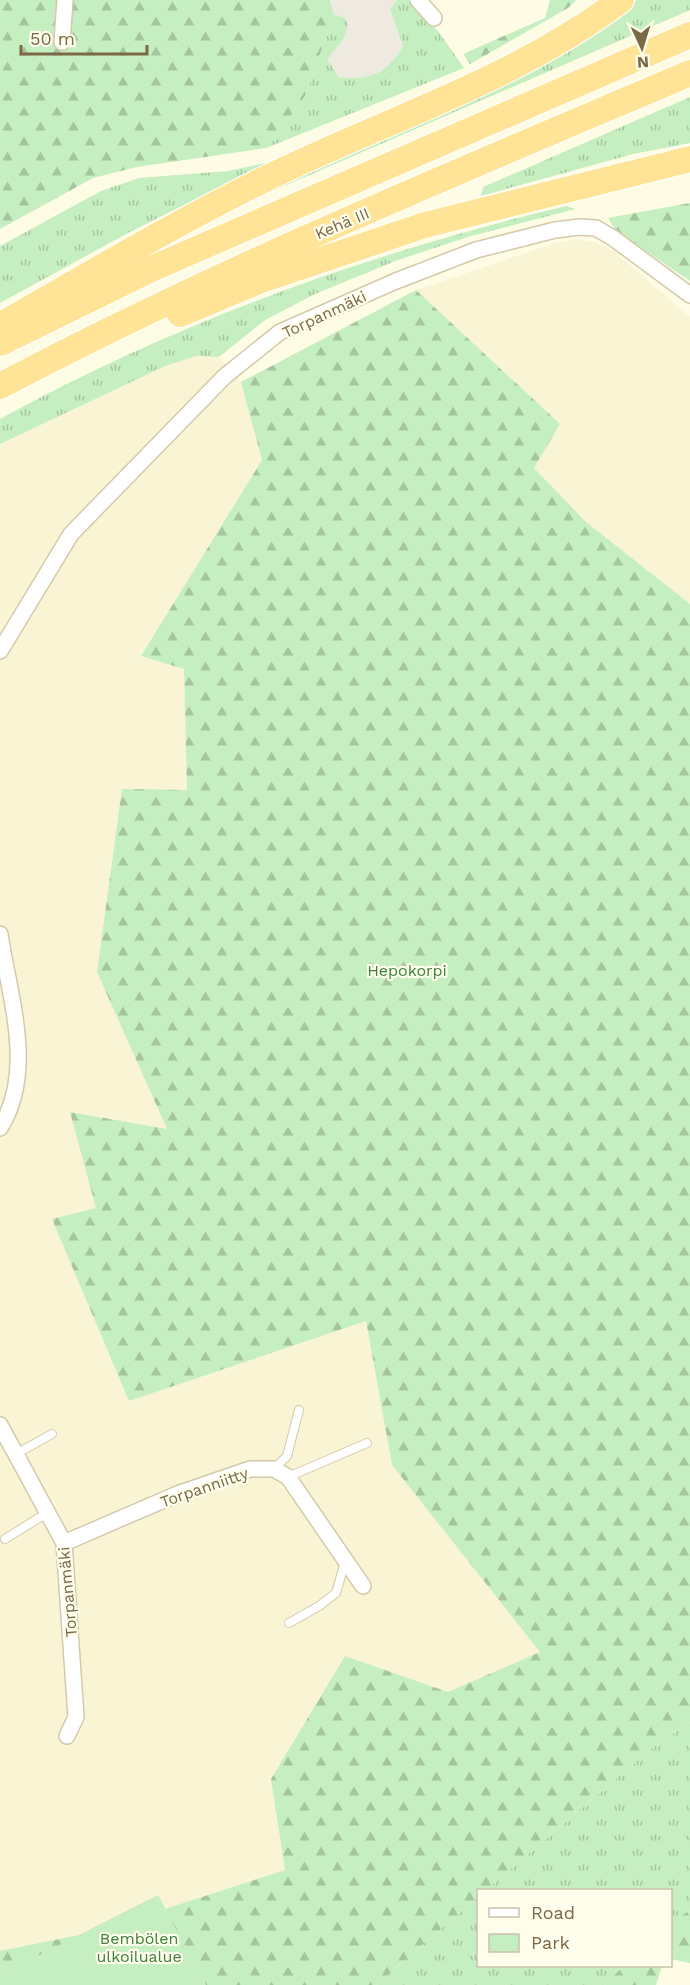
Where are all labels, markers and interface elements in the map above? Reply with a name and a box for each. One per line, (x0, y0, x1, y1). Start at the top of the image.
scale bar (21, 18, 147, 56)
north arrow (612, 18, 672, 78)
text: 50 m (30, 28, 75, 49)
text: N (636, 53, 650, 72)
street label: Kehä III (312, 204, 372, 243)
street label: Torpanmäki (279, 287, 369, 342)
park label: Hepokorpi (367, 961, 447, 980)
street label: Torpanniitty (158, 1463, 251, 1511)
street label: Torpanmäki (54, 1546, 81, 1638)
legend (477, 1889, 672, 1967)
text: Road (531, 1902, 575, 1923)
park label: Bembölen ulkoilualue (96, 1929, 182, 1966)
text: Park (531, 1932, 570, 1953)

